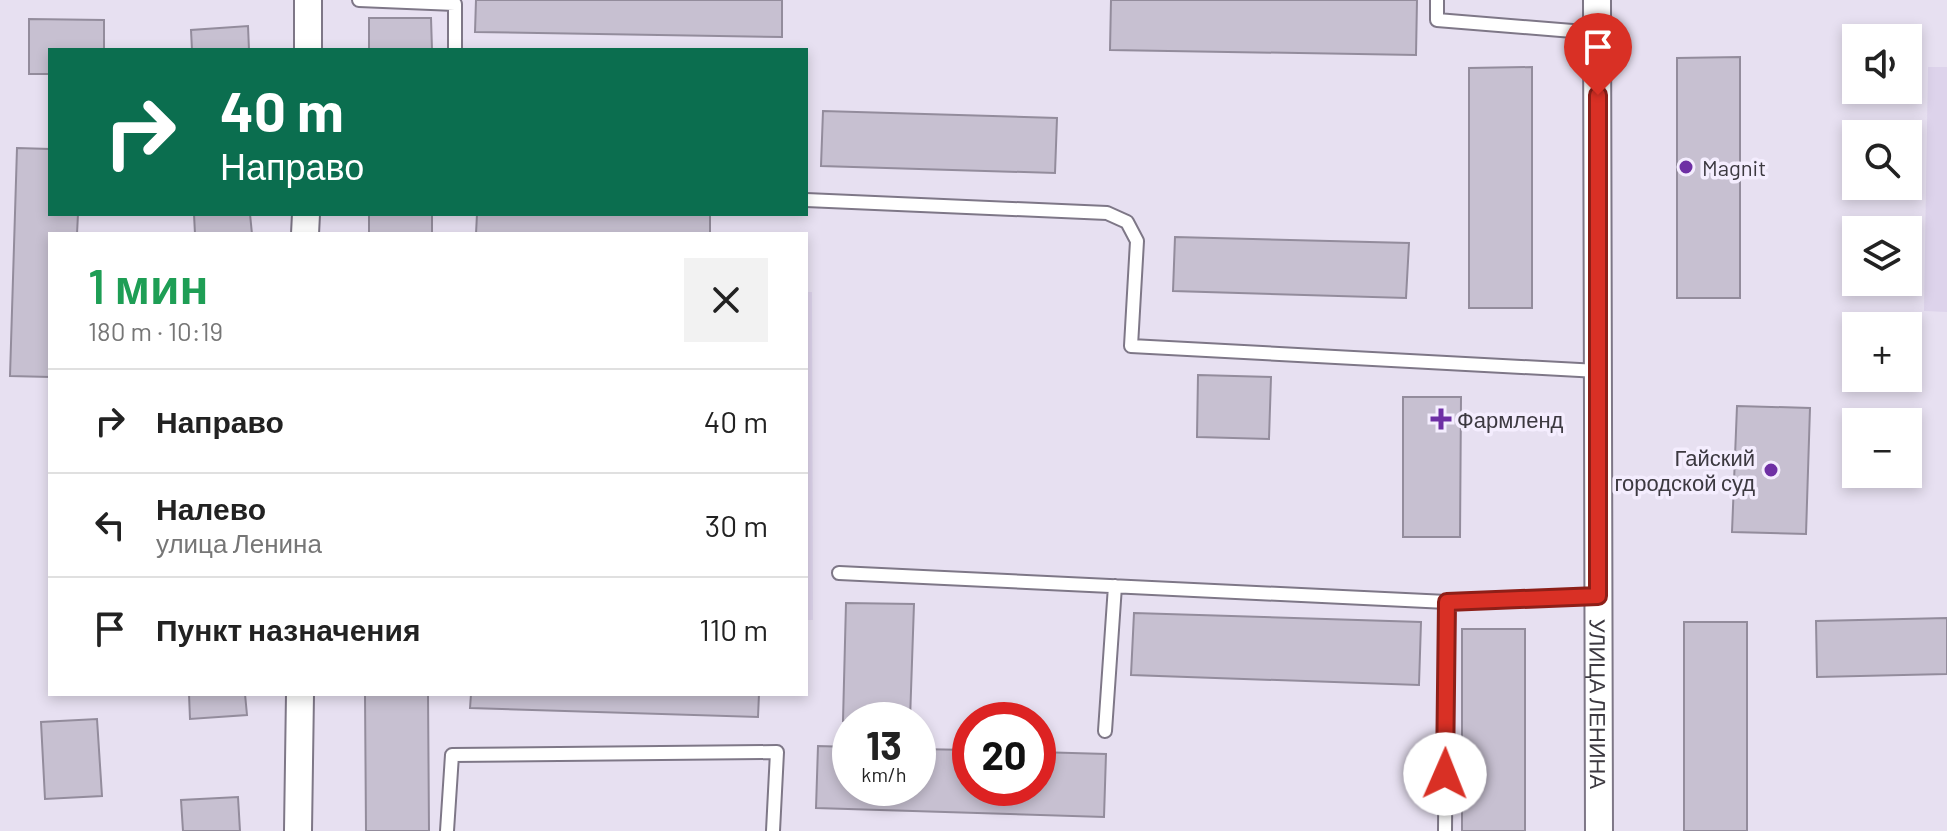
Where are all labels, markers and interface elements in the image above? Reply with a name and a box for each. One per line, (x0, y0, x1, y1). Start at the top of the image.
pin (1564, 13, 1632, 95)
map controls (1842, 24, 1922, 488)
button: sound (1842, 24, 1922, 104)
icon: arrive (1576, 25, 1620, 69)
text: 40 m (220, 76, 344, 143)
icon: right (88, 80, 192, 184)
button: search (1842, 120, 1922, 200)
text: Направо (220, 144, 364, 187)
place label: Magnit (1702, 154, 1766, 180)
marker: Magnit (1677, 158, 1695, 176)
button: layers (1842, 216, 1922, 296)
text: 1 мин (88, 256, 209, 314)
button: close (684, 258, 768, 342)
button: + (1842, 312, 1922, 392)
text: 180 m · 10:19 (88, 315, 223, 346)
icon: right (88, 399, 132, 443)
text: Направо (156, 403, 284, 439)
text: 40 m (704, 403, 768, 439)
place label: Фармленд (1457, 406, 1564, 433)
button: − (1842, 408, 1922, 488)
marker: Фармленд (1432, 410, 1450, 428)
place label: Гайский городской суд (1614, 444, 1755, 496)
marker: Гайский городской суд (1762, 461, 1780, 479)
text: Налево (156, 490, 266, 526)
icon: left (88, 503, 132, 547)
text: 30 m (705, 507, 768, 543)
text: улица Ленина (156, 527, 322, 558)
icon: arrive (88, 607, 132, 651)
text: Пункт назначения (156, 611, 420, 647)
text: 110 m (699, 611, 768, 647)
street label: УЛИЦА ЛЕНИНА (1585, 619, 1612, 789)
speed limit sign: 20 (952, 702, 1056, 806)
text: 13 (866, 720, 902, 768)
position arrow (1403, 732, 1487, 816)
text: km/h (861, 762, 907, 786)

